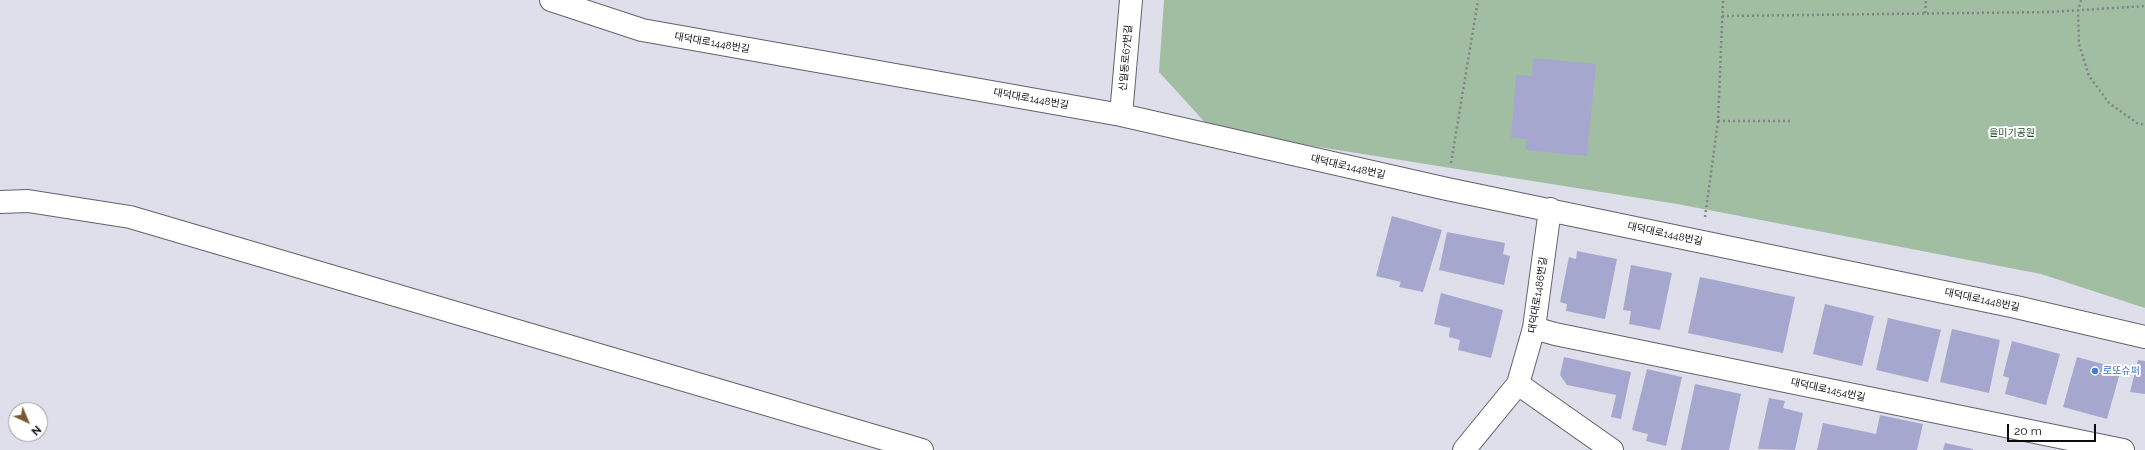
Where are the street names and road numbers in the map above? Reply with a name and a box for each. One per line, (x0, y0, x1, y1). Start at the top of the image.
street label: 신일동로67번길 (1117, 24, 1135, 92)
street label: 대덕대로1448번길 (673, 30, 751, 56)
street label: 대덕대로1448번길 (992, 86, 1070, 112)
street label: 대덕대로1448번길 (1309, 153, 1387, 181)
street label: 대덕대로1448번길 (1626, 220, 1704, 248)
street label: 대덕대로1486번길 (1526, 256, 1550, 334)
street label: 대덕대로1448번길 (1943, 286, 2021, 314)
street label: 대덕대로1454번길 (1790, 376, 1866, 404)

